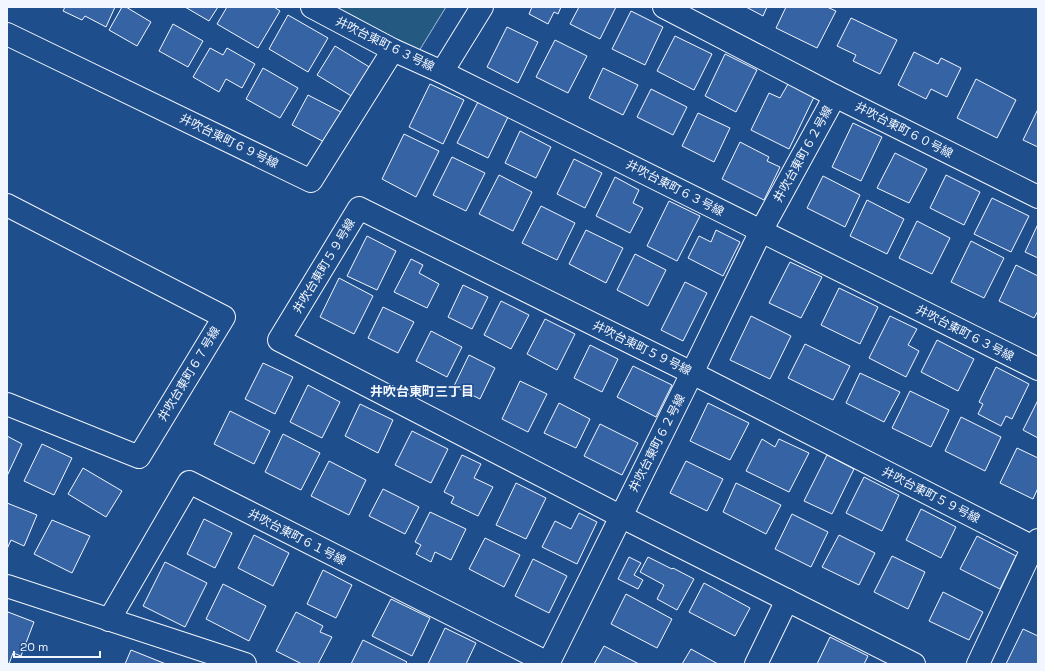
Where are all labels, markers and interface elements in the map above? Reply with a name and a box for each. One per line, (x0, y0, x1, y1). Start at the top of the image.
street label: 井吹台東町６３号線 (333, 13, 437, 75)
street label: 井吹台東町６０号線 (852, 98, 956, 162)
street label: 井吹台東町６２号線 (770, 103, 836, 205)
street label: 井吹台東町６９号線 (177, 110, 281, 172)
street label: 井吹台東町６３号線 (623, 156, 727, 220)
street label: 井吹台東町５９号線 (289, 216, 359, 316)
street label: 井吹台東町６３号線 (913, 301, 1017, 365)
street label: 井吹台東町５９号線 (590, 317, 694, 379)
street label: 井吹台東町６７号線 (154, 324, 224, 424)
district label: 井吹台東町三丁目 (370, 383, 474, 400)
street label: 井吹台東町６２号線 (625, 391, 689, 495)
street label: 井吹台東町５９号線 (879, 463, 983, 527)
street label: 井吹台東町６１号線 (245, 505, 349, 569)
scale bar (14, 633, 100, 659)
text: 20 m (20, 639, 48, 655)

